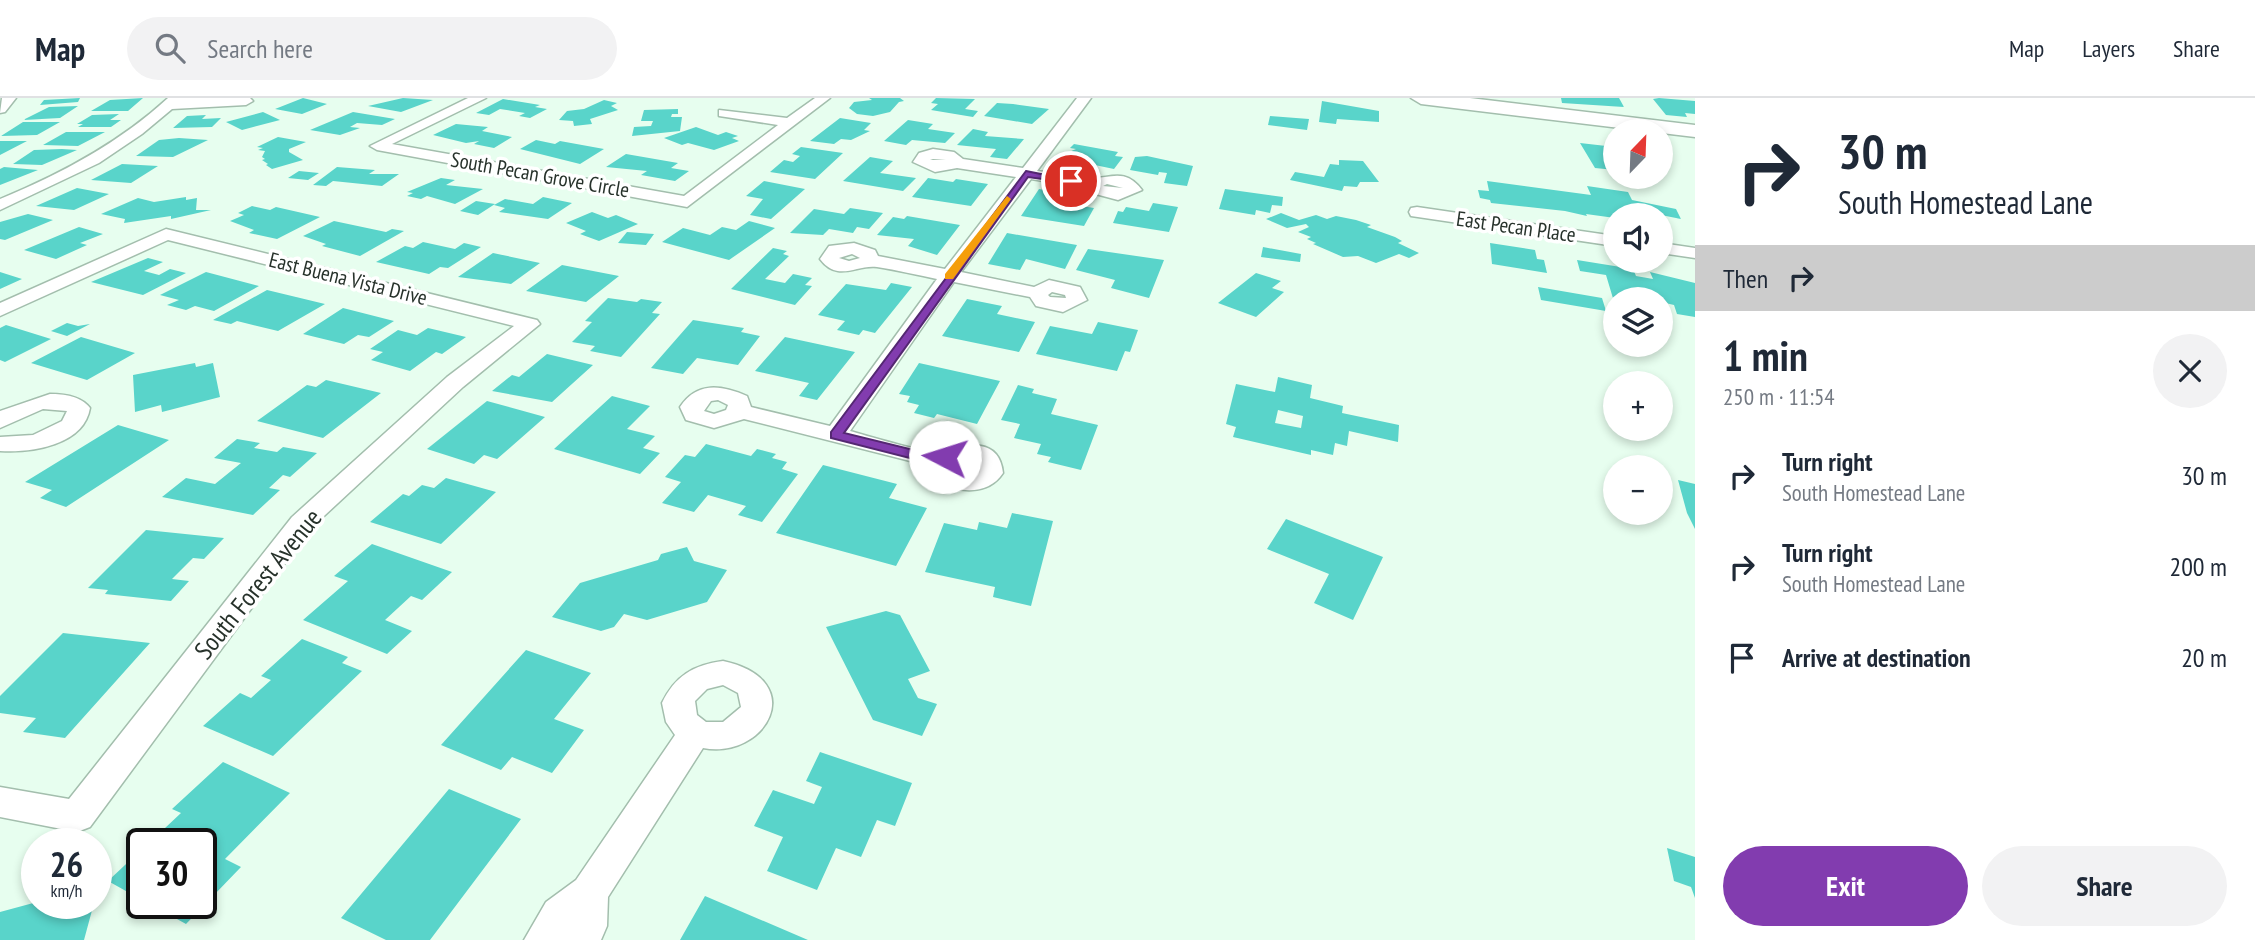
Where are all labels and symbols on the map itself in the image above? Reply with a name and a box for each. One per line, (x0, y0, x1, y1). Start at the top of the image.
north arrow (1603, 119, 1673, 189)
street label: South Pecan Grove Circle (449, 146, 631, 203)
pin (1041, 151, 1101, 211)
street label: East Pecan Place (1455, 205, 1577, 248)
street label: East Buena Vista Drive (266, 246, 430, 311)
position arrow (908, 420, 982, 494)
street label: South Forest Avenue (187, 502, 328, 666)
speed limit sign: 30 (126, 828, 217, 919)

